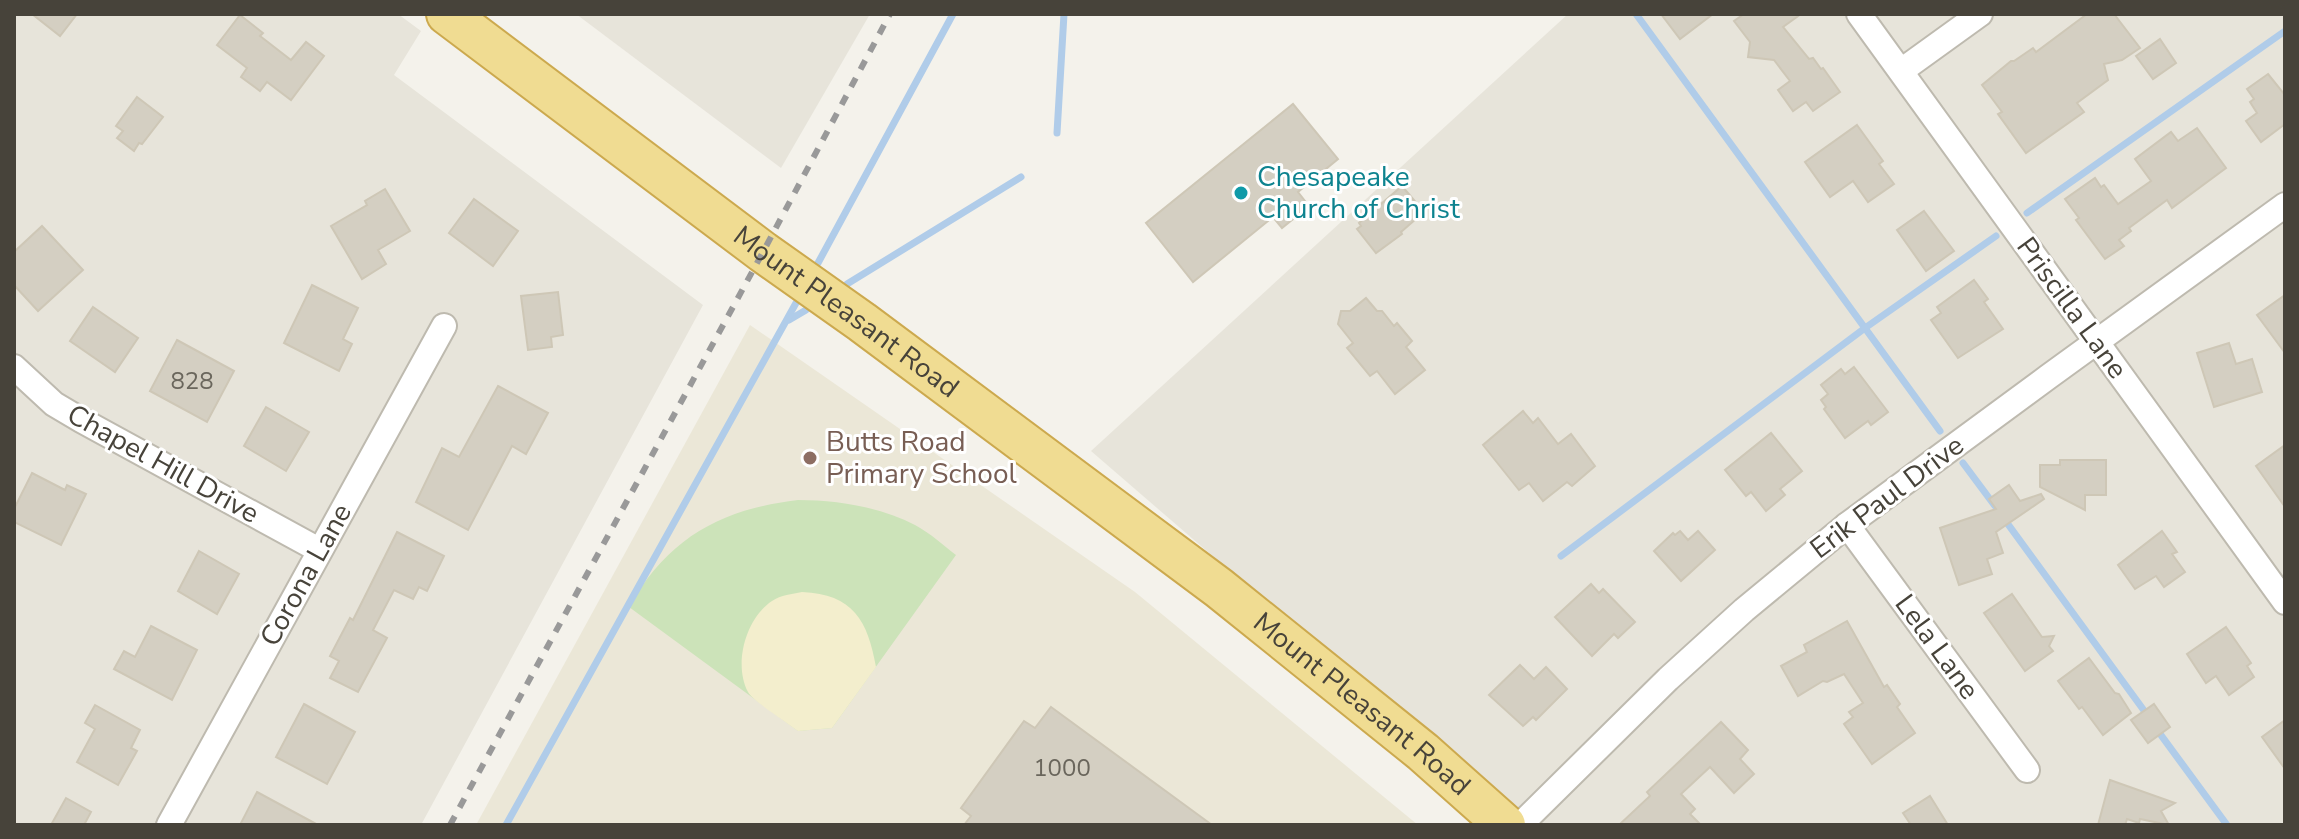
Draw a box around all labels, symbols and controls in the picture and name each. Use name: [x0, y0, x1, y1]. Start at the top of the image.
place label: Chesapeake Church of Christ: [1257, 158, 1460, 228]
marker: Chesapeake Church of Christ: [1232, 184, 1250, 202]
street label: Mount Pleasant Road: [725, 217, 967, 407]
street label: Priscilla Lane: [2008, 230, 2136, 386]
house number: 828: [170, 365, 214, 397]
street label: Chapel Hill Drive: [60, 395, 266, 533]
place label: Butts Road Primary School: [826, 423, 1017, 493]
street label: Erik Paul Drive: [1802, 427, 1972, 567]
marker: Butts Road Primary School: [801, 449, 819, 467]
street label: Corona Lane: [251, 497, 361, 653]
street label: Lela Lane: [1886, 587, 1988, 707]
street label: Mount Pleasant Road: [1245, 604, 1478, 804]
house number: 1000: [1033, 752, 1091, 784]

